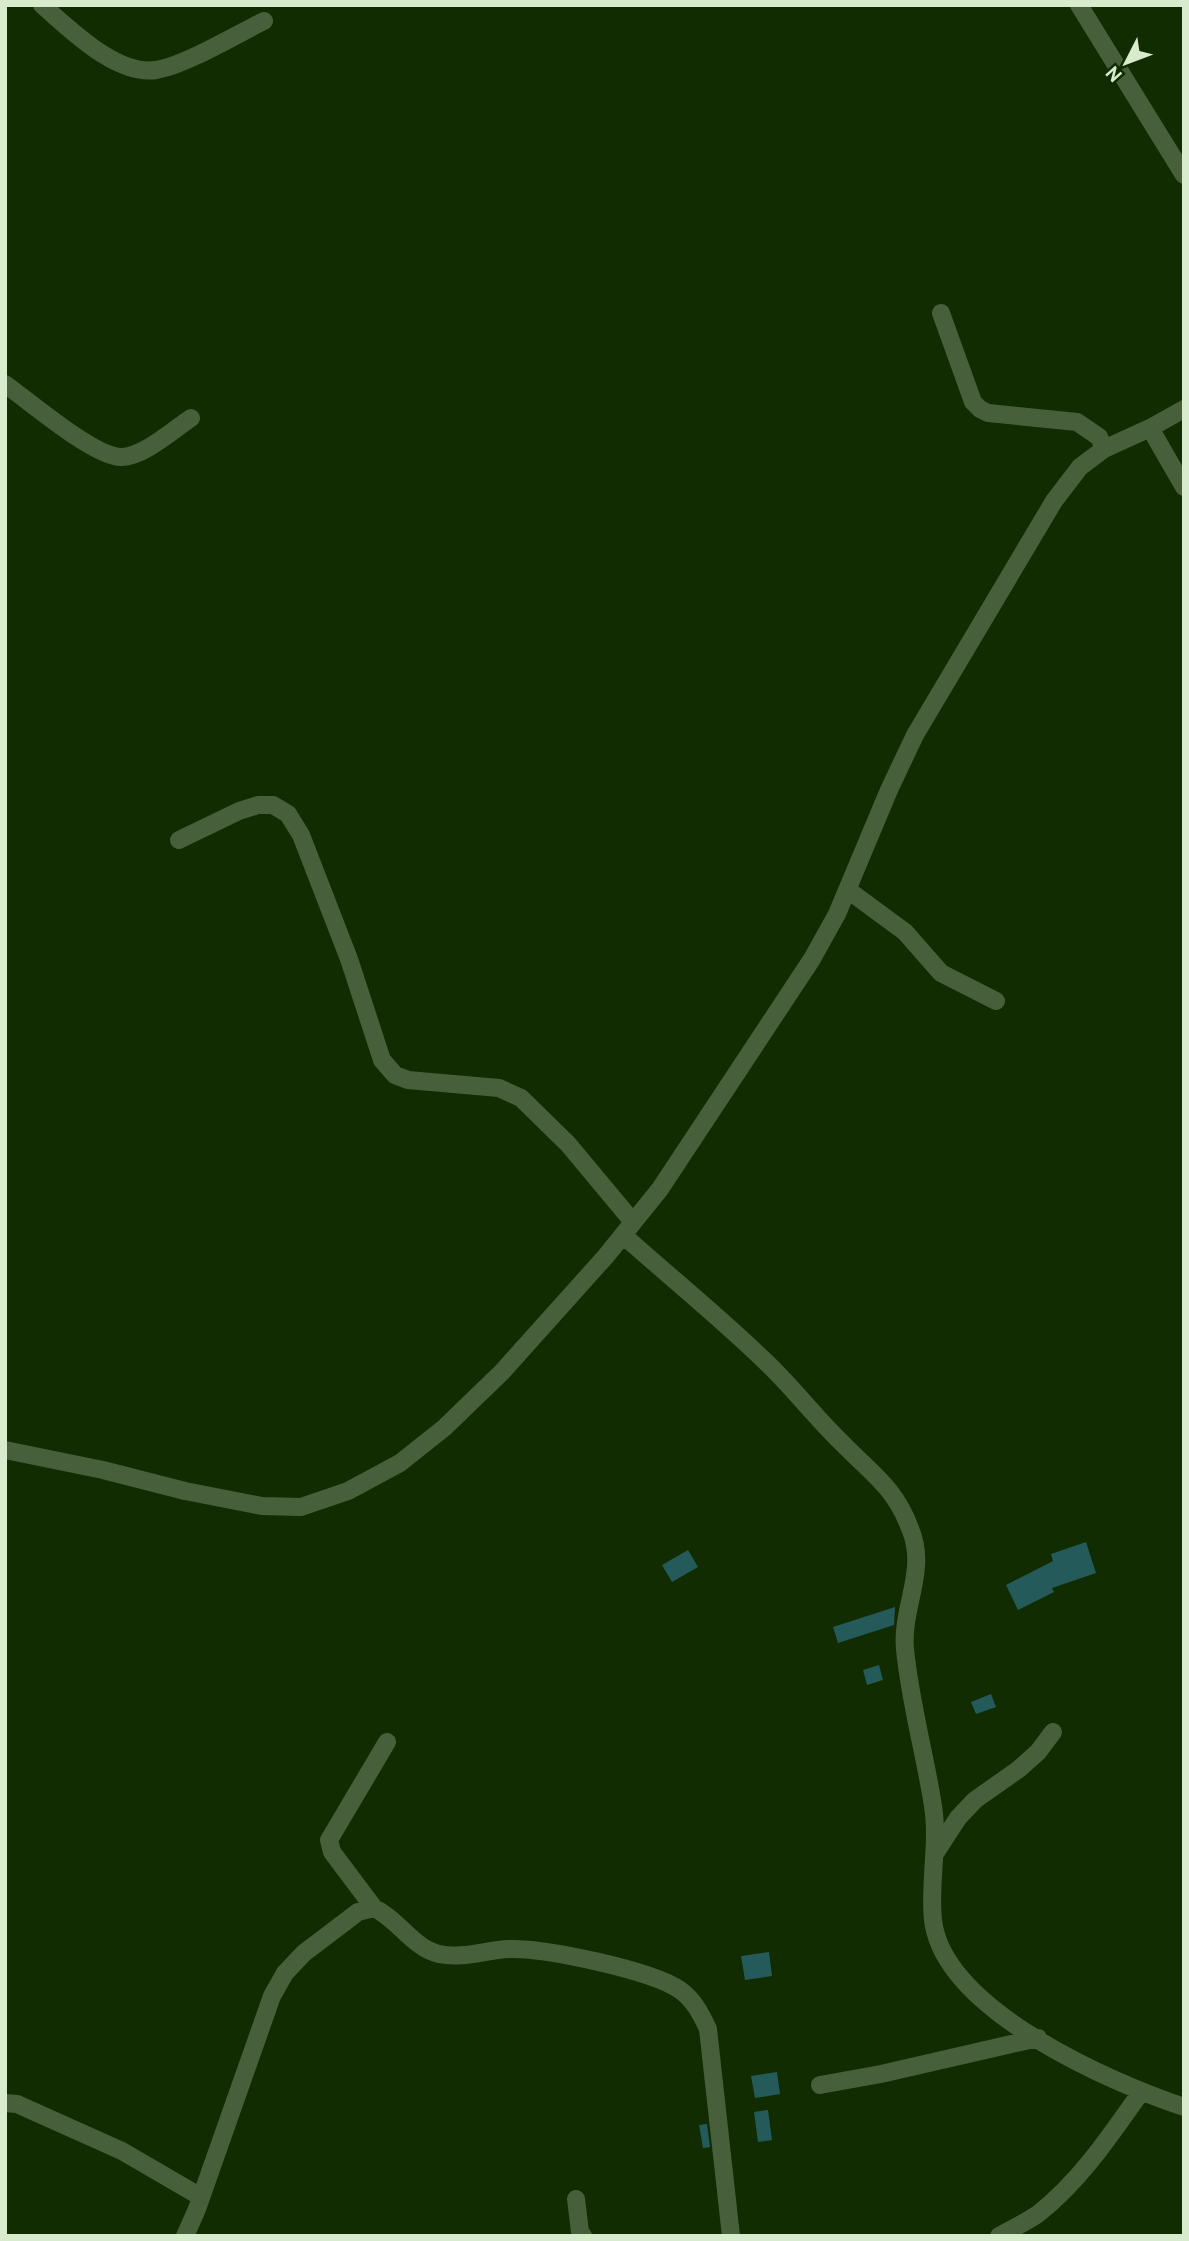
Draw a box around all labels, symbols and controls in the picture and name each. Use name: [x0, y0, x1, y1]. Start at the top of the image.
north arrow: [1091, 28, 1161, 98]
text: N: [1101, 60, 1128, 86]

